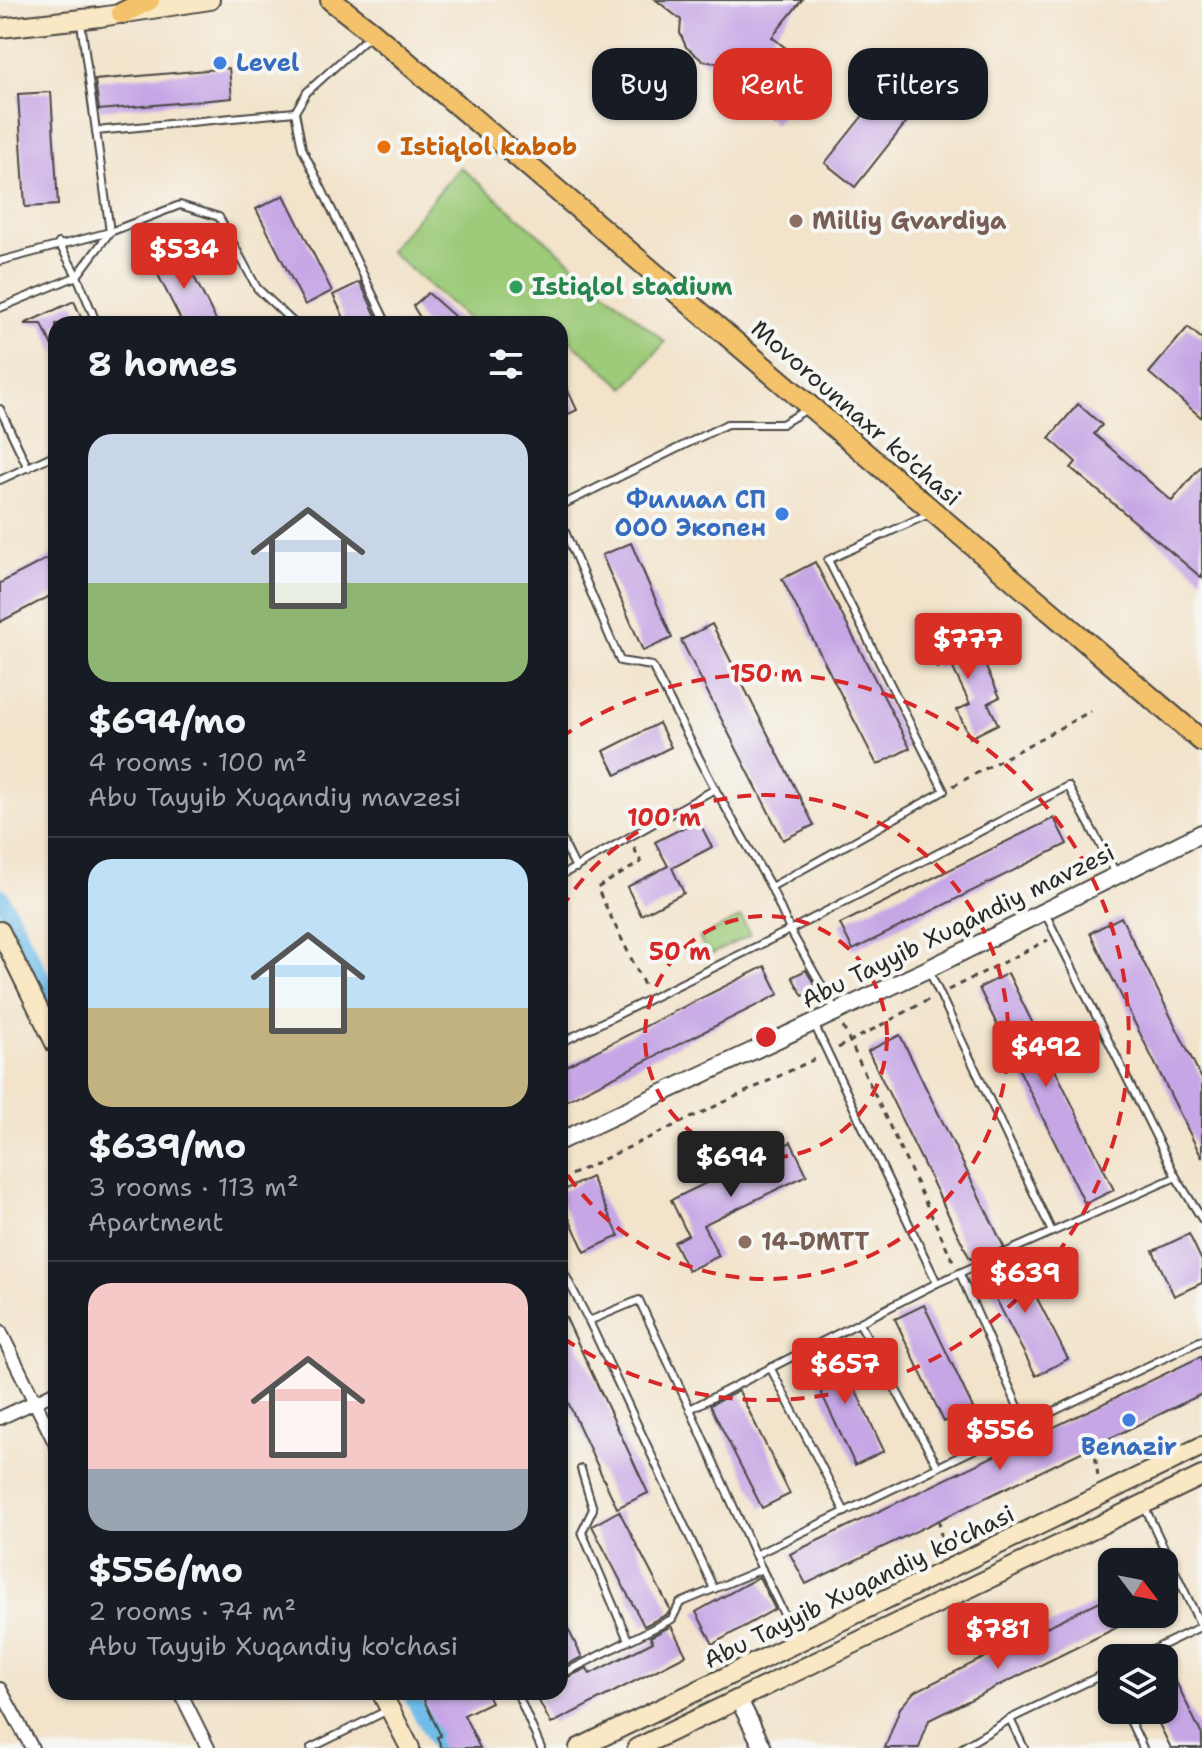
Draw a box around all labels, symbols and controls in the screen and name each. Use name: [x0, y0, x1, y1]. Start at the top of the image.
place label: Level: [236, 47, 299, 79]
chip: Buy: [592, 48, 697, 120]
chip: Rent: [713, 48, 832, 120]
chip: Filters: [848, 48, 988, 120]
marker: Level: [211, 54, 229, 72]
place label: Istiqlol kabob: [400, 131, 577, 163]
marker: Istiqlol kabob: [375, 138, 393, 156]
place label: Milliy Gvardiya: [812, 205, 1007, 237]
marker: Milliy Gvardiya: [787, 212, 805, 230]
pin: $534: [137, 223, 231, 291]
text: $534: [149, 231, 219, 266]
place label: Istiqlol stadium: [532, 271, 733, 303]
marker: Istiqlol stadium: [507, 278, 525, 296]
street label: Movorounnaxr ko'chasi: [744, 313, 968, 513]
text: 8 homes: [88, 341, 237, 387]
icon: filters: [484, 342, 528, 386]
place label: Филиал СП ООО Экопен: [614, 484, 766, 544]
icon: home: [236, 486, 380, 630]
marker: Филиал СП ООО Экопен: [773, 505, 791, 523]
pin: $777: [921, 613, 1015, 681]
text: $777: [933, 621, 1003, 656]
text: 150 m: [730, 658, 802, 690]
text: $694/mo: [88, 698, 246, 744]
text: 4 rooms · 100 m²: [88, 744, 307, 779]
text: Abu Tayyib Xuqandiy mavzesi: [88, 779, 461, 814]
text: 100 m: [627, 802, 701, 834]
street label: Abu Tayyib Xuqandiy mavzesi: [796, 836, 1120, 1016]
icon: home: [236, 911, 380, 1055]
text: 50 m: [649, 936, 711, 968]
pin: $492: [999, 1021, 1093, 1089]
centre of rings: [752, 1023, 780, 1051]
text: $492: [1010, 1029, 1082, 1064]
text: $639/mo: [88, 1123, 246, 1169]
pin: $694: [684, 1131, 778, 1199]
text: $694: [695, 1139, 767, 1174]
text: 3 rooms · 113 m²: [88, 1169, 299, 1204]
text: Apartment: [88, 1204, 224, 1239]
place label: 14-DMTT: [761, 1226, 869, 1258]
marker: 14-DMTT: [736, 1233, 754, 1251]
pin: $639: [978, 1247, 1072, 1315]
text: $639: [990, 1255, 1060, 1290]
icon: home: [236, 1335, 380, 1479]
pin: $657: [798, 1338, 892, 1406]
text: $657: [810, 1346, 880, 1381]
pin: $556: [953, 1404, 1047, 1472]
marker: Benazir: [1120, 1411, 1138, 1429]
text: $556: [966, 1412, 1034, 1447]
place label: Benazir: [1081, 1431, 1177, 1463]
street label: Abu Tayyib Xuqandiy ko'chasi: [698, 1498, 1020, 1676]
text: $556/mo: [88, 1547, 243, 1593]
north arrow: [1098, 1548, 1178, 1628]
map controls: [1098, 1548, 1178, 1724]
text: 2 rooms · 74 m²: [88, 1593, 296, 1628]
pin: $781: [951, 1603, 1045, 1671]
text: $781: [966, 1611, 1030, 1646]
text: Abu Tayyib Xuqandiy ko'chasi: [88, 1628, 458, 1663]
button: layers: [1098, 1644, 1178, 1724]

